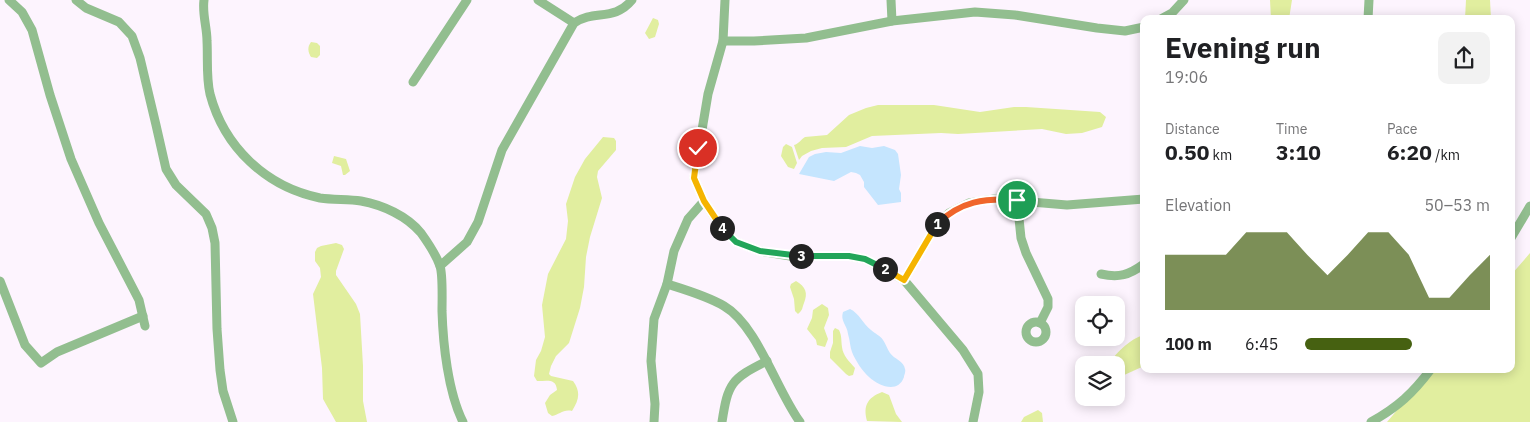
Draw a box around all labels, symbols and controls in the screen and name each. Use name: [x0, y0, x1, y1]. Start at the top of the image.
text: Evening run: [1165, 29, 1321, 66]
button: share: [1438, 32, 1490, 84]
text: 19:06: [1165, 67, 1208, 87]
text: Distance: [1165, 120, 1220, 138]
text: Time: [1276, 120, 1307, 138]
text: Pace: [1387, 120, 1417, 138]
pin: [677, 127, 719, 169]
icon: check: [684, 134, 712, 162]
text: 0.50: [1165, 138, 1209, 166]
text: 3:10: [1276, 138, 1321, 166]
text: 6:20: [1387, 138, 1432, 166]
text: km: [1209, 146, 1232, 164]
text: /km: [1432, 146, 1460, 164]
pin: [996, 179, 1038, 221]
icon: arrive: [1003, 186, 1031, 214]
text: Elevation: [1165, 195, 1231, 215]
text: 50–53 m: [1424, 195, 1490, 215]
pin: 1: [924, 212, 950, 236]
text: 1: [933, 215, 942, 233]
pin: 4: [710, 216, 734, 240]
text: 4: [718, 219, 727, 237]
pin: 3: [788, 244, 814, 268]
text: 3: [797, 247, 806, 265]
pin: 2: [872, 256, 898, 282]
text: 2: [881, 260, 890, 278]
map controls: [1075, 296, 1125, 406]
button: locate: [1075, 296, 1125, 346]
text: 100 m: [1165, 334, 1212, 354]
text: 6:45: [1245, 334, 1278, 354]
button: layers: [1075, 356, 1125, 406]

